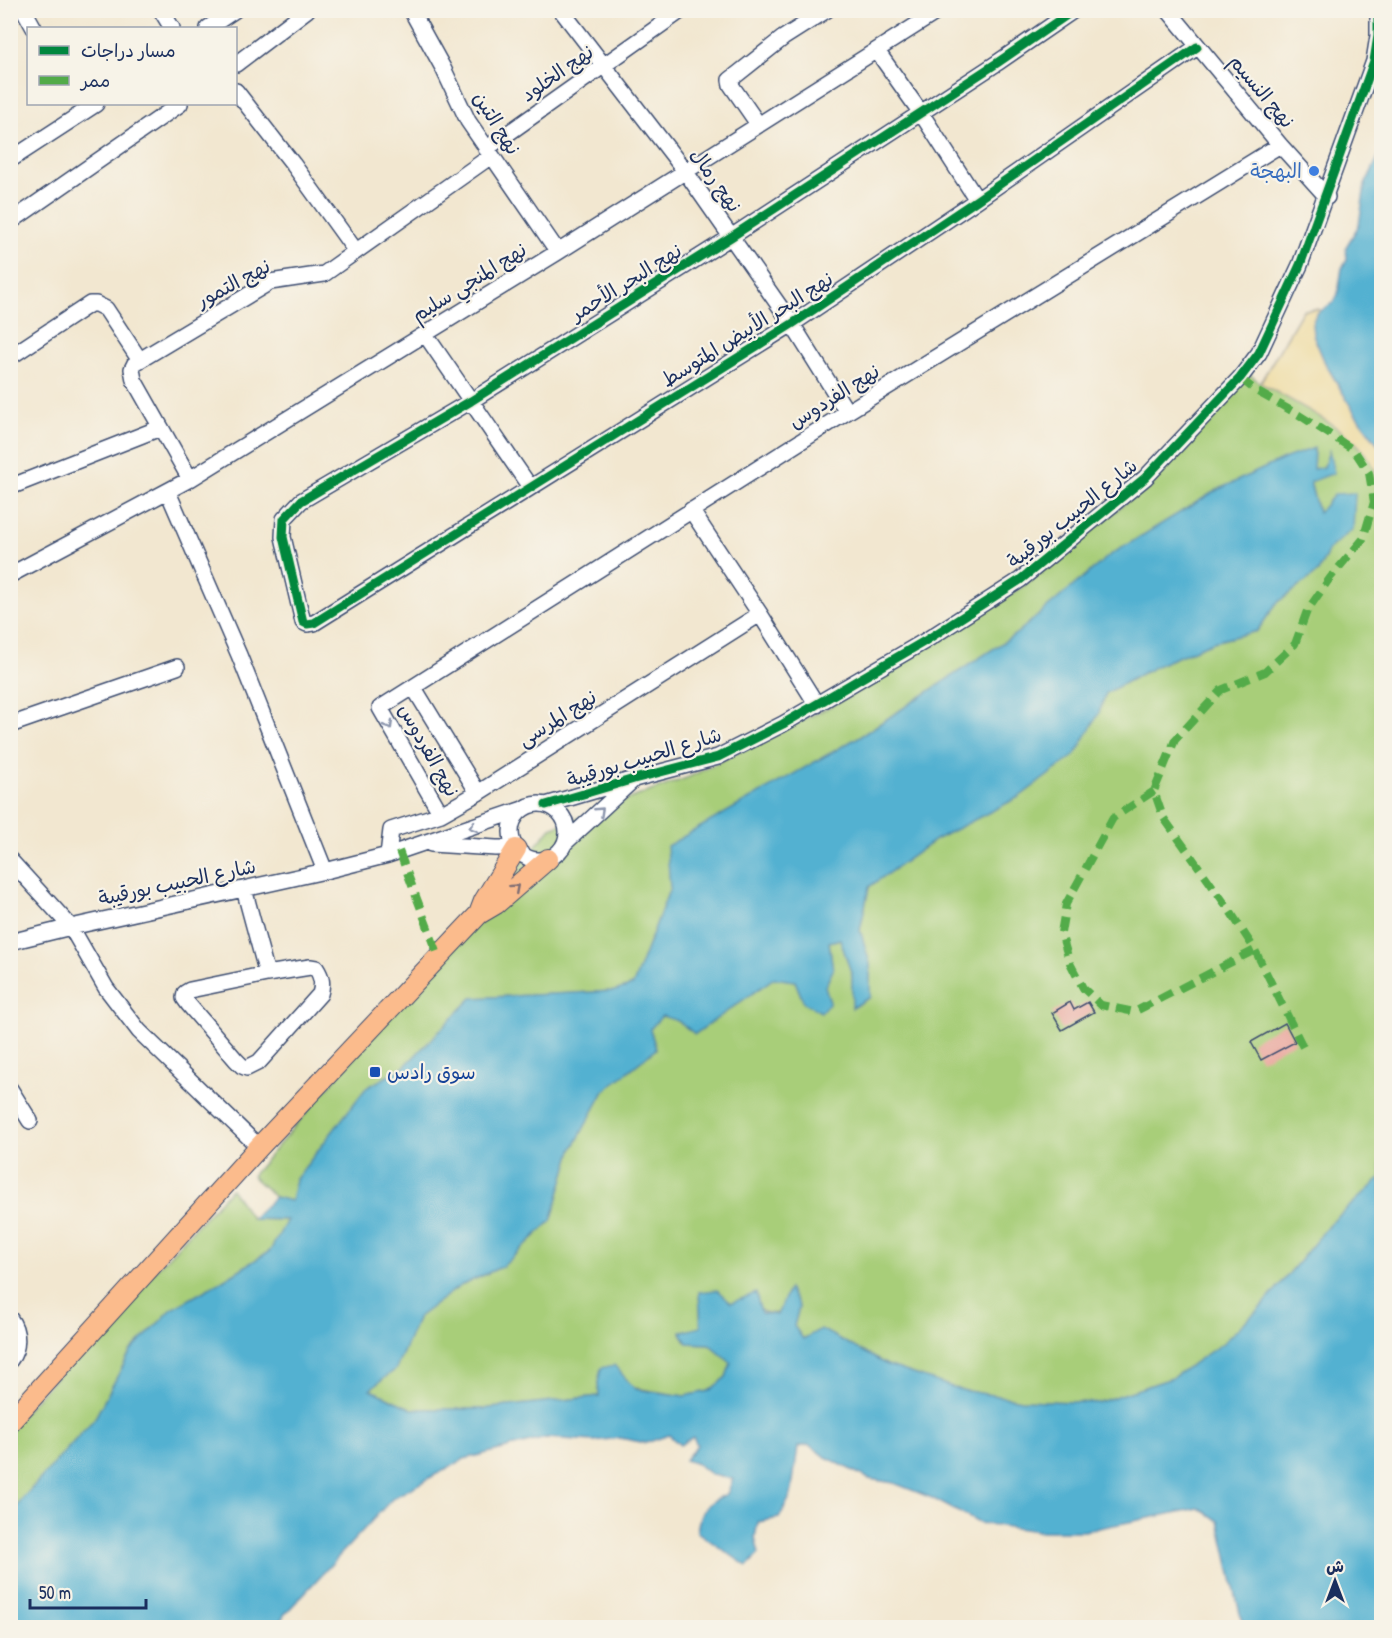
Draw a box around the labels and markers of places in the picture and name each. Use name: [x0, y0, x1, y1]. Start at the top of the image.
place label: البهجة: [1250, 157, 1302, 184]
marker: البهجة: [1307, 164, 1321, 178]
place label: سوق رادس: [387, 1058, 476, 1085]
marker: سوق رادس: [368, 1065, 382, 1079]

